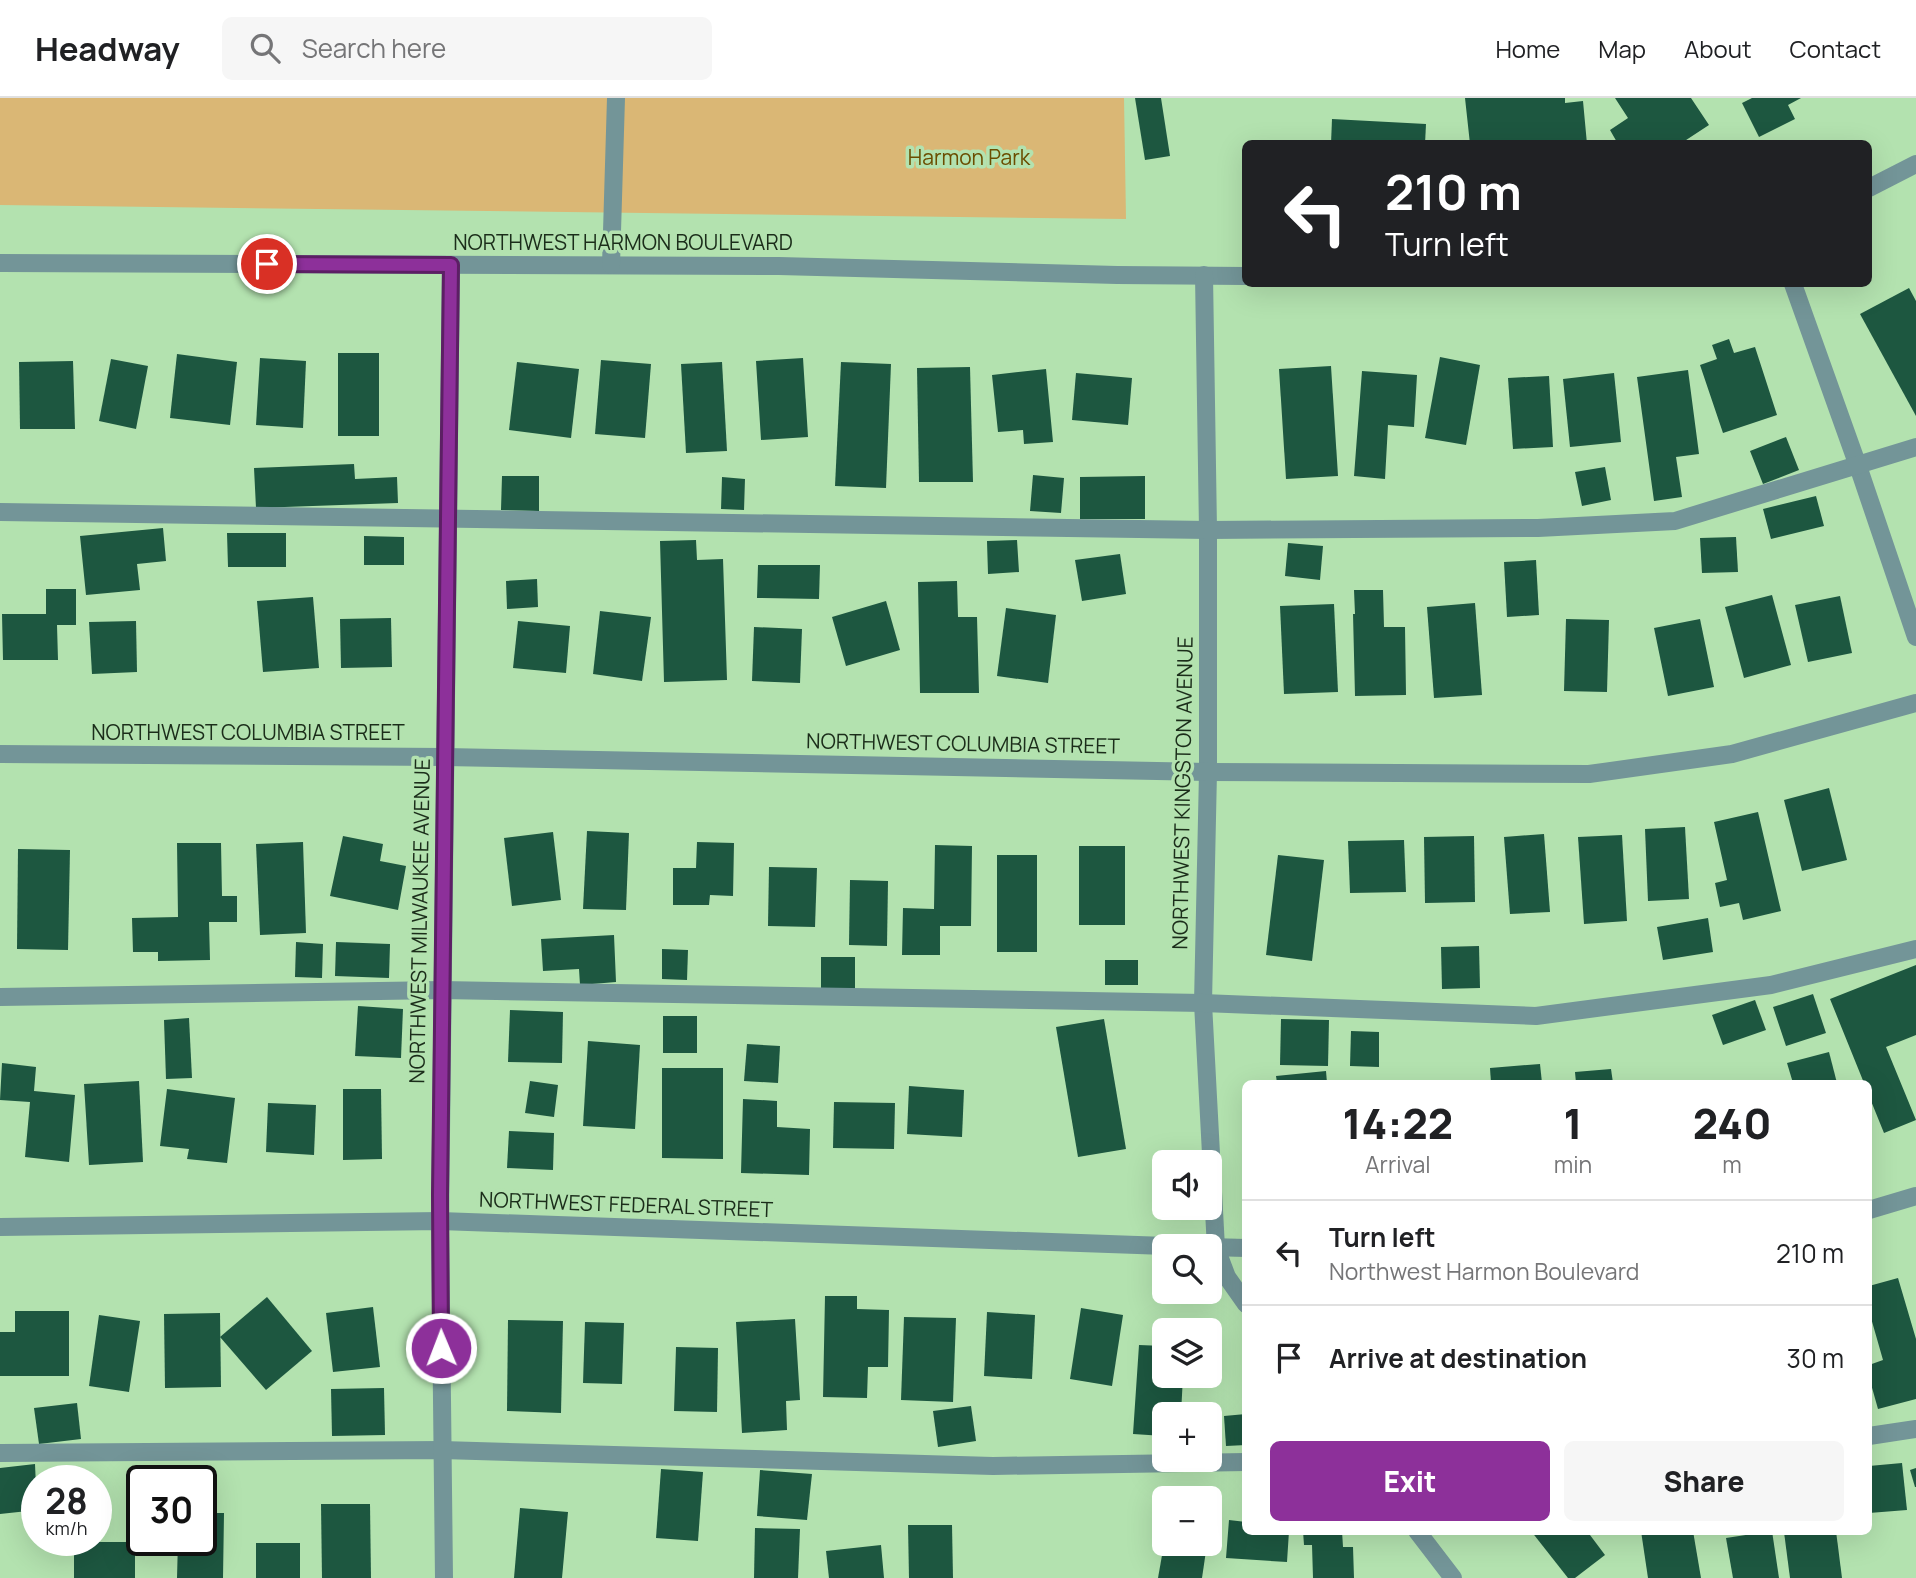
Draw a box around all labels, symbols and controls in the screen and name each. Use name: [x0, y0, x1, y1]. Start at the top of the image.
search box: [222, 17, 712, 80]
text: Headway: [35, 26, 180, 71]
icon: search: [246, 29, 284, 67]
text: Search here: [302, 30, 446, 66]
text: Home: [1495, 32, 1560, 65]
text: Map: [1598, 32, 1646, 65]
text: About: [1684, 32, 1752, 65]
text: Contact: [1790, 32, 1881, 65]
park label: Harmon Park: [908, 143, 1031, 171]
text: 210 m: [1385, 158, 1522, 225]
icon: left: [1270, 168, 1361, 259]
text: Turn left: [1385, 222, 1509, 266]
street label: NORTHWEST HARMON BOULEVARD: [453, 228, 793, 256]
pin: [237, 234, 297, 294]
icon: arrive: [248, 245, 286, 283]
street label: NORTHWEST KINGSTON AVENUE: [1165, 636, 1199, 950]
street label: NORTHWEST COLUMBIA STREET: [91, 718, 405, 746]
street label: NORTHWEST COLUMBIA STREET: [806, 726, 1121, 760]
street label: NORTHWEST MILWAUKEE AVENUE: [402, 758, 436, 1084]
text: 14:22: [1343, 1094, 1453, 1152]
text: 1: [1563, 1094, 1583, 1152]
text: 240: [1693, 1094, 1771, 1152]
text: Arrival: [1365, 1148, 1431, 1180]
text: min: [1554, 1148, 1592, 1180]
text: m: [1722, 1148, 1742, 1180]
map controls: [1152, 1150, 1222, 1556]
button: sound: [1152, 1150, 1222, 1220]
street label: NORTHWEST FEDERAL STREET: [479, 1185, 774, 1223]
text: Turn left: [1329, 1219, 1436, 1255]
button: search: [1152, 1234, 1222, 1304]
icon: left: [1270, 1234, 1308, 1272]
text: 210 m: [1776, 1235, 1844, 1271]
text: Northwest Harmon Boulevard: [1329, 1255, 1639, 1287]
position arrow: [404, 1311, 478, 1385]
button: layers: [1152, 1318, 1222, 1388]
icon: arrive: [1270, 1339, 1308, 1377]
text: Arrive at destination: [1329, 1340, 1587, 1376]
text: 30 m: [1787, 1340, 1844, 1376]
button: +: [1152, 1402, 1222, 1472]
button: Exit: [1270, 1441, 1550, 1521]
button: Share: [1564, 1441, 1844, 1521]
speed limit sign: 30: [126, 1465, 217, 1556]
text: 28: [45, 1477, 88, 1525]
button: −: [1152, 1486, 1222, 1556]
text: km/h: [46, 1516, 87, 1540]

